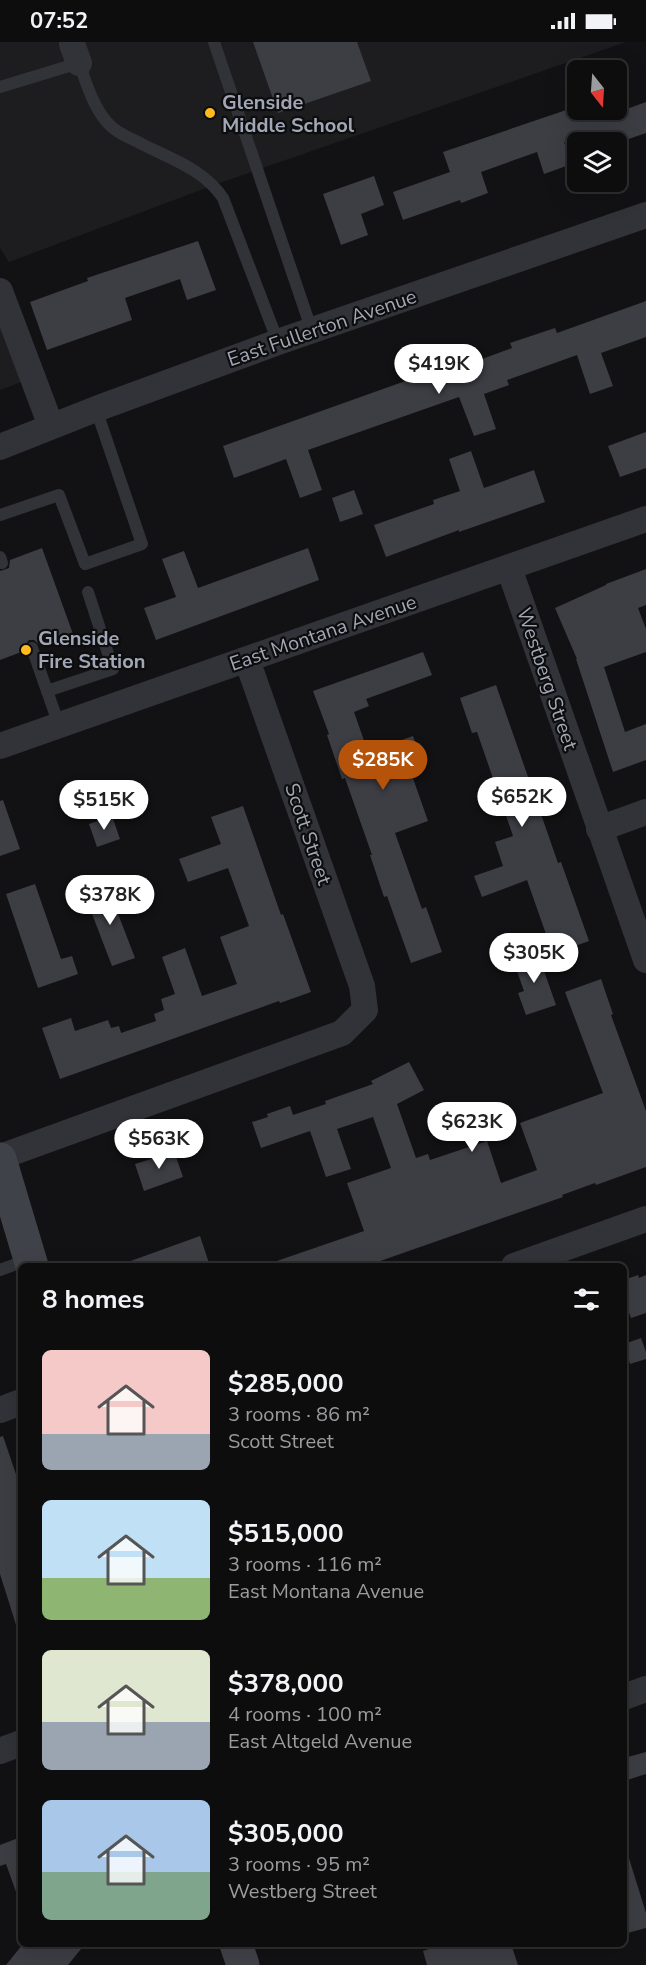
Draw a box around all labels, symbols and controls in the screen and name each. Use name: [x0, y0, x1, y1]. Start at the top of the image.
text: 07:52: [30, 6, 88, 36]
north arrow: [567, 60, 627, 120]
map controls: [567, 60, 627, 192]
place label: Glenside Middle School: [222, 89, 355, 139]
marker: Glenside Middle School: [203, 106, 217, 120]
button: layers: [567, 132, 627, 192]
street label: East Fullerton Avenue: [224, 283, 420, 373]
pin: $419K: [397, 344, 481, 395]
text: $419K: [408, 350, 470, 377]
street label: East Montana Avenue: [226, 588, 420, 678]
street label: Westberg Street: [510, 604, 584, 755]
place label: Glenside Fire Station: [38, 625, 145, 675]
marker: Glenside Fire Station: [19, 643, 33, 657]
pin: $285K: [341, 740, 425, 791]
text: $285K: [352, 746, 414, 773]
pin: $652K: [480, 777, 564, 828]
pin: $515K: [62, 780, 146, 831]
street label: Scott Street: [278, 780, 338, 889]
text: $652K: [491, 783, 553, 810]
text: $515K: [73, 786, 135, 813]
pin: $378K: [68, 875, 152, 926]
text: $378K: [79, 881, 141, 908]
pin: $305K: [492, 933, 576, 984]
text: $305K: [503, 939, 565, 966]
pin: $623K: [430, 1102, 514, 1153]
text: $623K: [441, 1108, 503, 1135]
pin: $563K: [117, 1119, 201, 1170]
text: $563K: [128, 1125, 190, 1152]
text: 8 homes: [42, 1282, 144, 1317]
icon: filters: [570, 1283, 603, 1316]
text: $285,000: [228, 1366, 344, 1401]
icon: home: [90, 1374, 162, 1446]
text: 3 rooms · 86 m²: [228, 1401, 370, 1428]
text: Scott Street: [228, 1428, 334, 1455]
text: $515,000: [228, 1516, 344, 1551]
icon: home: [90, 1524, 162, 1596]
text: 3 rooms · 116 m²: [228, 1551, 382, 1578]
text: East Montana Avenue: [228, 1578, 424, 1605]
text: $378,000: [228, 1666, 344, 1701]
icon: home: [90, 1674, 162, 1746]
text: 4 rooms · 100 m²: [228, 1701, 382, 1728]
text: East Altgeld Avenue: [228, 1728, 412, 1755]
text: $305,000: [228, 1816, 344, 1851]
icon: home: [90, 1824, 162, 1896]
text: 3 rooms · 95 m²: [228, 1851, 370, 1878]
text: Westberg Street: [228, 1878, 377, 1905]

